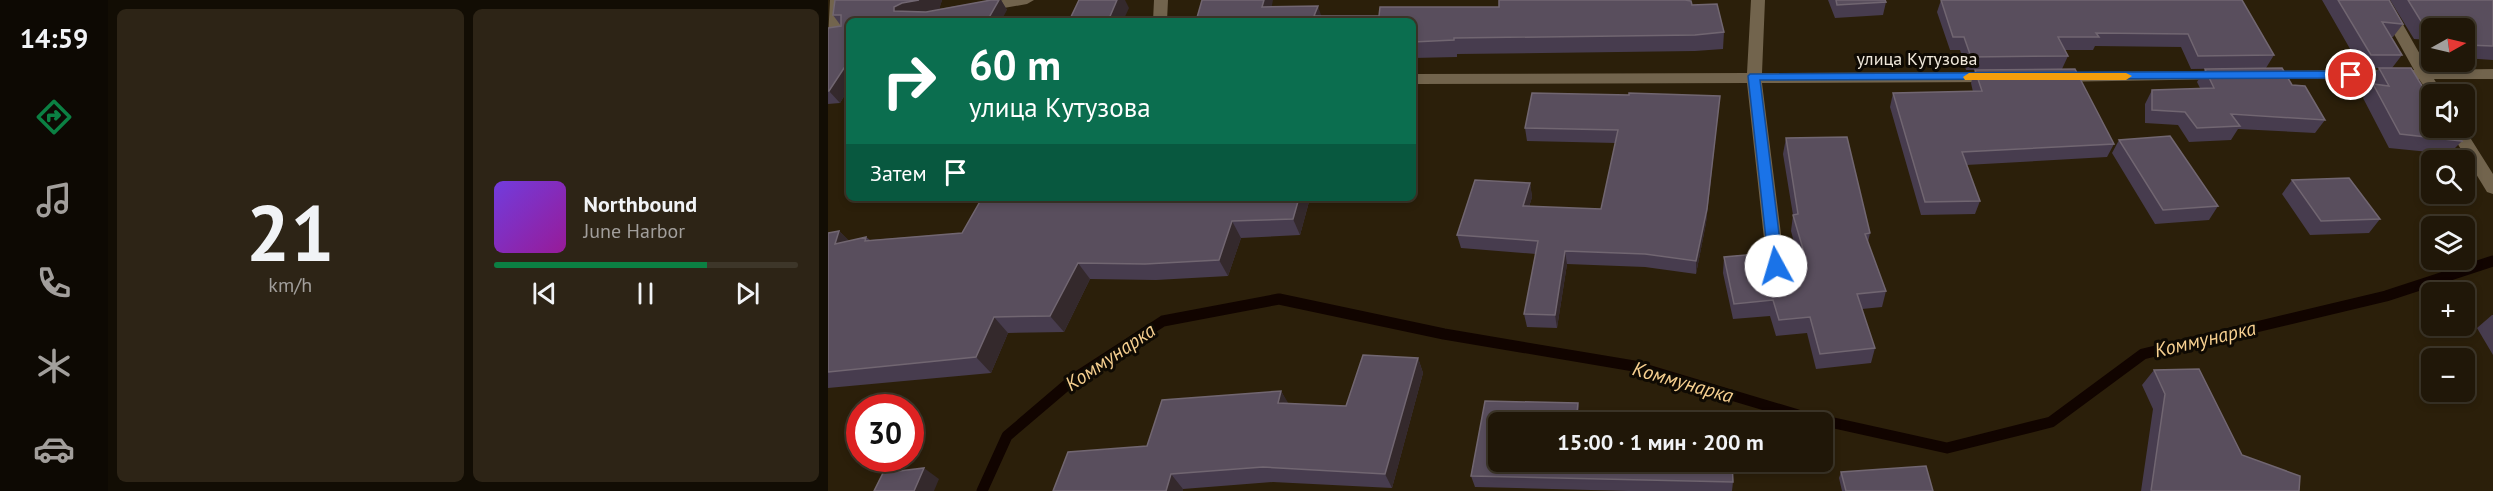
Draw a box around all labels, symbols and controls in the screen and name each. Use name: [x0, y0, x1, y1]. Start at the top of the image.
north arrow: [2421, 18, 2475, 72]
map controls: [2421, 18, 2475, 402]
text: 14:59: [20, 21, 88, 55]
text: 60 m: [969, 37, 1061, 92]
icon: right: [870, 42, 948, 120]
street label: улица Кутузова: [1856, 47, 1978, 70]
pin: [2325, 49, 2376, 100]
icon: arrive: [2334, 58, 2367, 91]
button: sound: [2421, 84, 2475, 138]
text: улица Кутузова: [969, 90, 1151, 124]
icon: directions: [33, 96, 75, 138]
button: search: [2421, 150, 2475, 204]
icon: arrive: [939, 156, 972, 189]
text: Затем: [870, 159, 927, 187]
icon: music: [33, 179, 75, 221]
text: 21: [246, 182, 334, 283]
text: Northbound: [584, 190, 697, 218]
button: layers: [2421, 216, 2475, 270]
text: June Harbor: [584, 218, 685, 244]
position arrow: [1744, 234, 1808, 298]
icon: phone: [33, 262, 75, 304]
text: km/h: [268, 272, 312, 298]
icon: previous: [528, 277, 561, 310]
icon: pause: [629, 277, 662, 310]
icon: next: [731, 277, 764, 310]
button: +: [2421, 282, 2475, 336]
water label: Коммунарка: [2152, 315, 2259, 363]
water label: Коммунарка: [1060, 317, 1160, 397]
icon: climate: [33, 345, 75, 387]
button: −: [2421, 348, 2475, 402]
water label: Коммунарка: [1630, 355, 1737, 409]
speed limit sign: 30: [846, 394, 924, 472]
icon: car: [33, 428, 75, 470]
text: 15:00 · 1 мин · 200 m: [1557, 428, 1764, 456]

